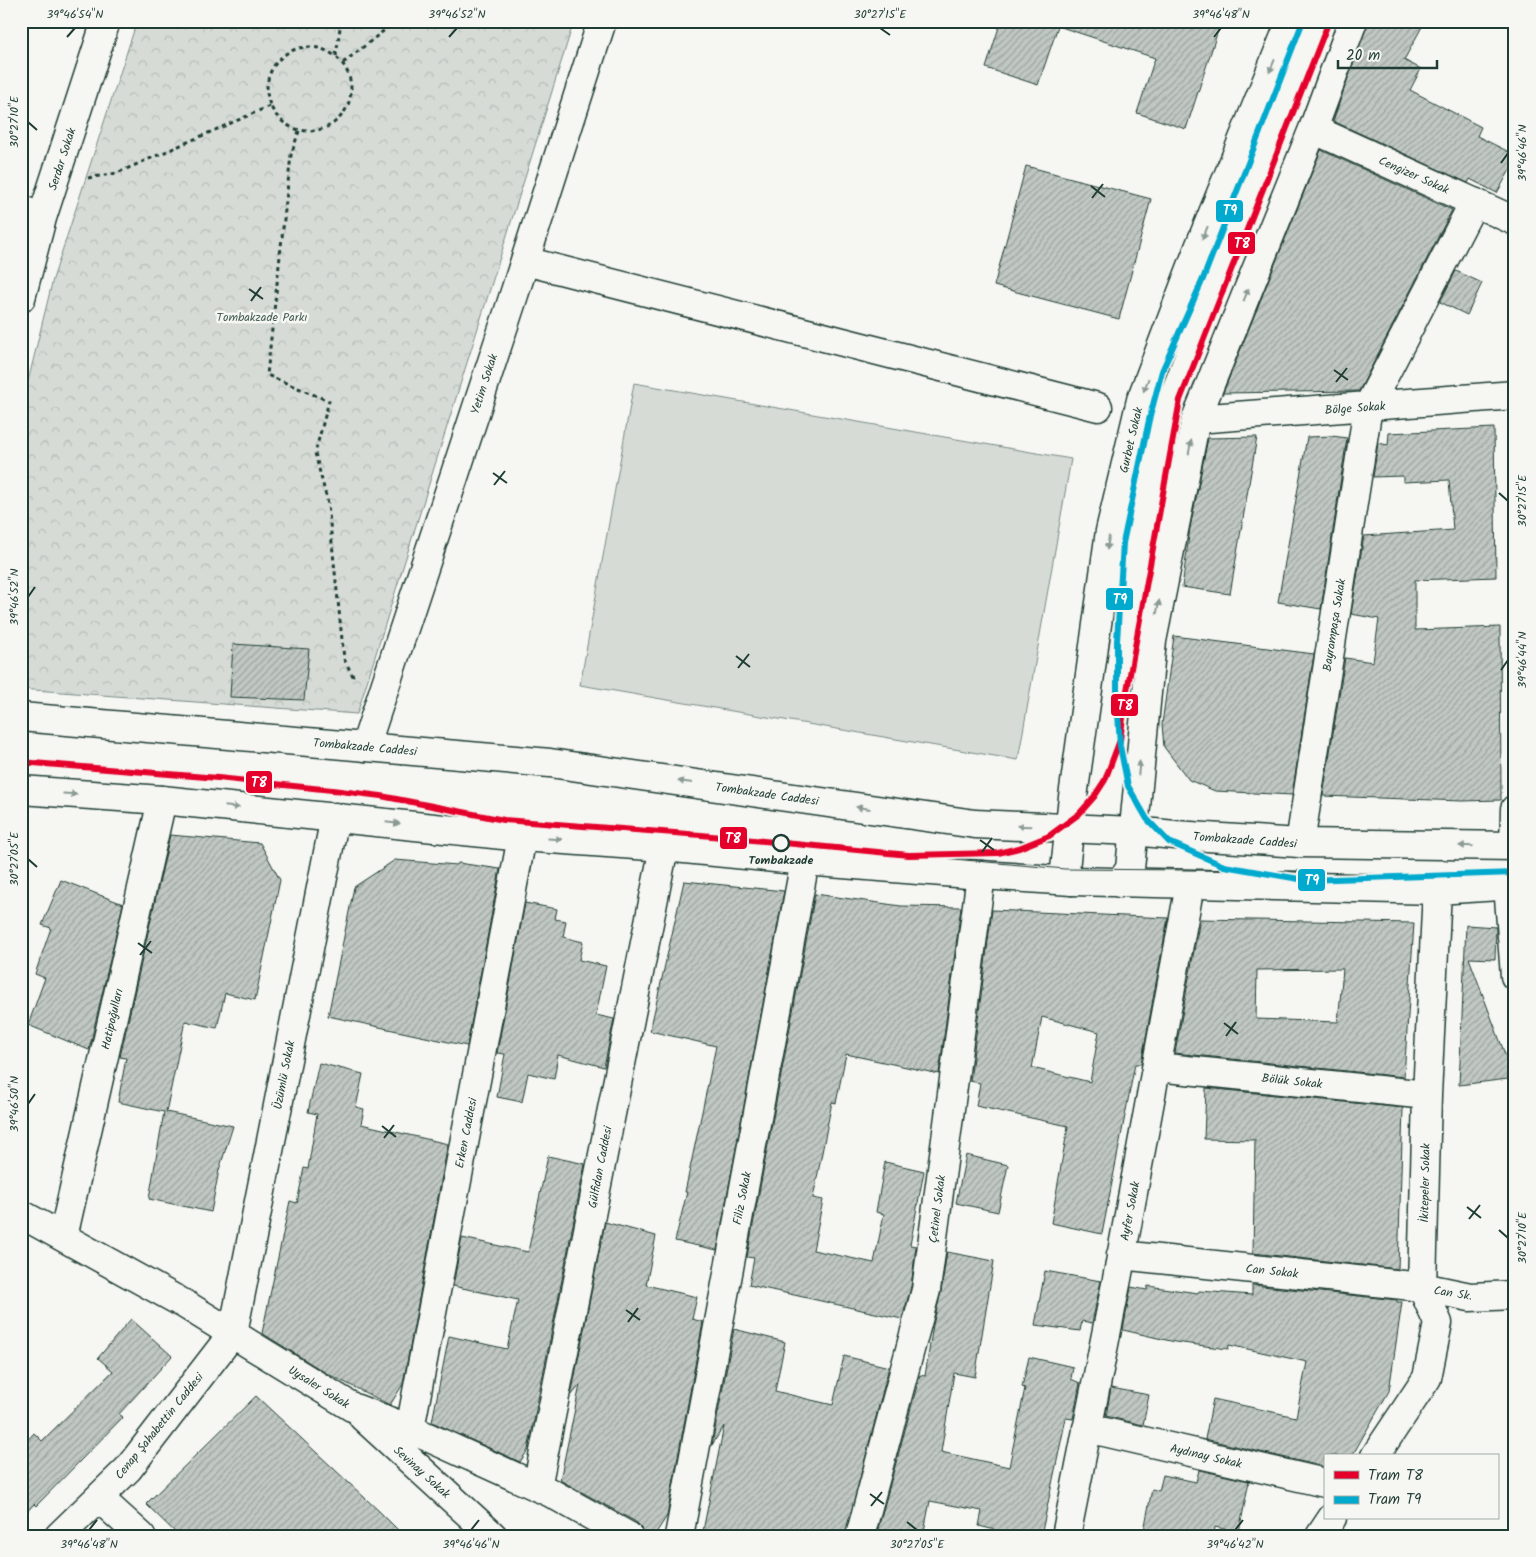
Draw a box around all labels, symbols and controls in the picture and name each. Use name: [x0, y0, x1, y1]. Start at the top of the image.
text: 39°46'54"N: [47, 5, 103, 24]
text: 39°46'52"N: [428, 5, 486, 24]
text: 30°27'15"E: [854, 5, 907, 24]
text: 39°46'48"N: [1192, 5, 1250, 24]
scale bar: [1338, 38, 1437, 70]
text: 20 m: [1346, 44, 1380, 68]
one-way arrow: [1267, 59, 1275, 73]
text: 30°27'10"E: [5, 95, 24, 148]
text: 39°46'46"N: [1513, 124, 1532, 182]
street label: Serdar Sokak: [43, 125, 82, 193]
street label: Cengizer Sokak: [1375, 151, 1453, 200]
line badge: T9: [1215, 199, 1244, 223]
text: T9: [1223, 200, 1237, 222]
one-way arrow: [1200, 226, 1208, 240]
line badge: T8: [1227, 231, 1256, 255]
text: T8: [1234, 233, 1251, 255]
one-way arrow: [1242, 288, 1250, 302]
park label: Tombakzade Parkı: [217, 308, 307, 327]
street label: Yetim Sokak: [466, 351, 503, 417]
one-way arrow: [1142, 378, 1150, 393]
street label: Bölge Sokak: [1324, 397, 1386, 420]
street label: Gurbet Sokak: [1115, 405, 1148, 475]
one-way arrow: [1186, 440, 1194, 455]
text: 30°27'15"E: [1513, 474, 1532, 527]
one-way arrow: [1104, 535, 1112, 551]
text: 39°46'52"N: [5, 568, 24, 626]
street label: Bayrampaşa Sokak: [1318, 577, 1351, 673]
line badge: T9: [1105, 587, 1134, 611]
text: T9: [1113, 589, 1127, 611]
one-way arrow: [1155, 598, 1163, 614]
text: 39°46'44"N: [1513, 631, 1532, 689]
line badge: T8: [1110, 693, 1139, 717]
text: T8: [1117, 695, 1134, 717]
street label: Tombakzade Caddesi: [312, 733, 419, 762]
one-way arrow: [1135, 759, 1143, 775]
line badge: T8: [245, 770, 273, 794]
text: T8: [251, 772, 268, 794]
one-way arrow: [676, 778, 692, 786]
street label: Tombakzade Caddesi: [714, 778, 821, 811]
one-way arrow: [62, 790, 78, 798]
one-way arrow: [224, 803, 240, 811]
one-way arrow: [855, 804, 871, 812]
one-way arrow: [386, 819, 402, 827]
one-way arrow: [1016, 822, 1032, 830]
line badge: T8: [719, 826, 748, 850]
street label: Tombakzade Caddesi: [1192, 827, 1299, 854]
text: T8: [725, 828, 742, 850]
text: 30°27'05"E: [5, 831, 24, 886]
marker: Tombakzade: [772, 834, 790, 852]
one-way arrow: [547, 836, 563, 844]
one-way arrow: [1458, 842, 1474, 850]
place label: Tombakzade: [749, 851, 814, 870]
line badge: T9: [1297, 868, 1326, 892]
text: T9: [1305, 870, 1319, 892]
street label: Hatipoğulları: [96, 987, 129, 1052]
street label: Üzümlü Sokak: [268, 1039, 301, 1111]
street label: Bölük Sokak: [1261, 1069, 1324, 1094]
text: 39°46'50"N: [5, 1076, 24, 1132]
street label: Erken Caddesi: [450, 1095, 483, 1170]
street label: Gülfidan Caddesi: [583, 1123, 618, 1210]
street label: İkitepeler Sokak: [1415, 1143, 1436, 1223]
street label: Filiz Sokak: [728, 1170, 757, 1226]
street label: Çetinel Sokak: [924, 1174, 951, 1244]
street label: Ayfer Sokak: [1115, 1179, 1146, 1243]
text: 30°27'10"E: [1513, 1211, 1532, 1264]
street label: Can Sokak: [1245, 1259, 1300, 1284]
street label: Can Sk.: [1432, 1281, 1474, 1306]
street label: Uysaler Sokak: [284, 1361, 353, 1414]
street label: Cenap Şahabettin Caddesi: [110, 1368, 209, 1484]
street label: Aydınay Sokak: [1168, 1439, 1244, 1474]
street label: Sevinay Sokak: [389, 1442, 455, 1503]
legend: [1324, 1454, 1498, 1520]
text: Tram T8: [1368, 1464, 1424, 1488]
text: Tram T9: [1368, 1488, 1422, 1512]
text: 39°46'48"N: [60, 1535, 118, 1554]
text: 39°46'46"N: [442, 1535, 500, 1554]
text: 30°27'05"E: [890, 1535, 945, 1554]
text: 39°46'42"N: [1206, 1535, 1264, 1554]

